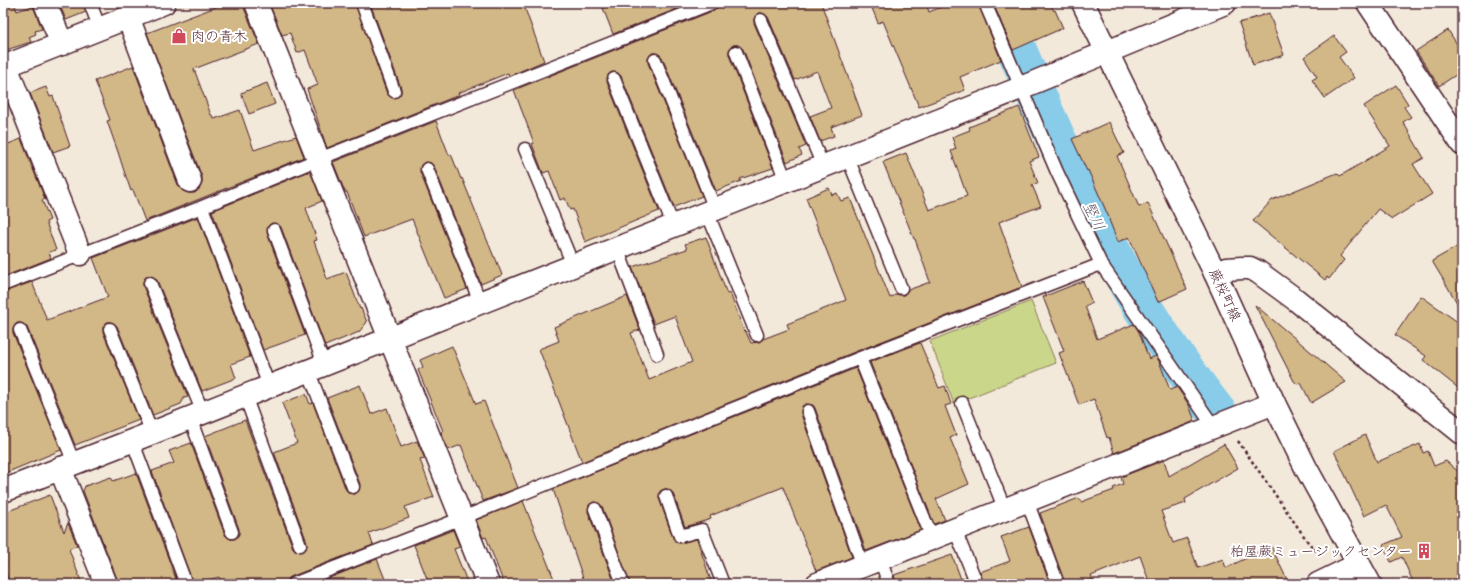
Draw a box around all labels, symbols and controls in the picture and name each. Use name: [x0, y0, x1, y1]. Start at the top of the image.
shop icon: 肉の青木: [170, 27, 188, 45]
place label: 肉の青木: [191, 28, 247, 45]
water label: 竪川: [1079, 199, 1109, 233]
street label: 蕨桜町線: [1205, 266, 1245, 324]
building icon: 柏屋蕨ミュージックセンター: [1415, 542, 1433, 560]
place label: 柏屋蕨ミュージックセンター: [1230, 543, 1412, 560]

